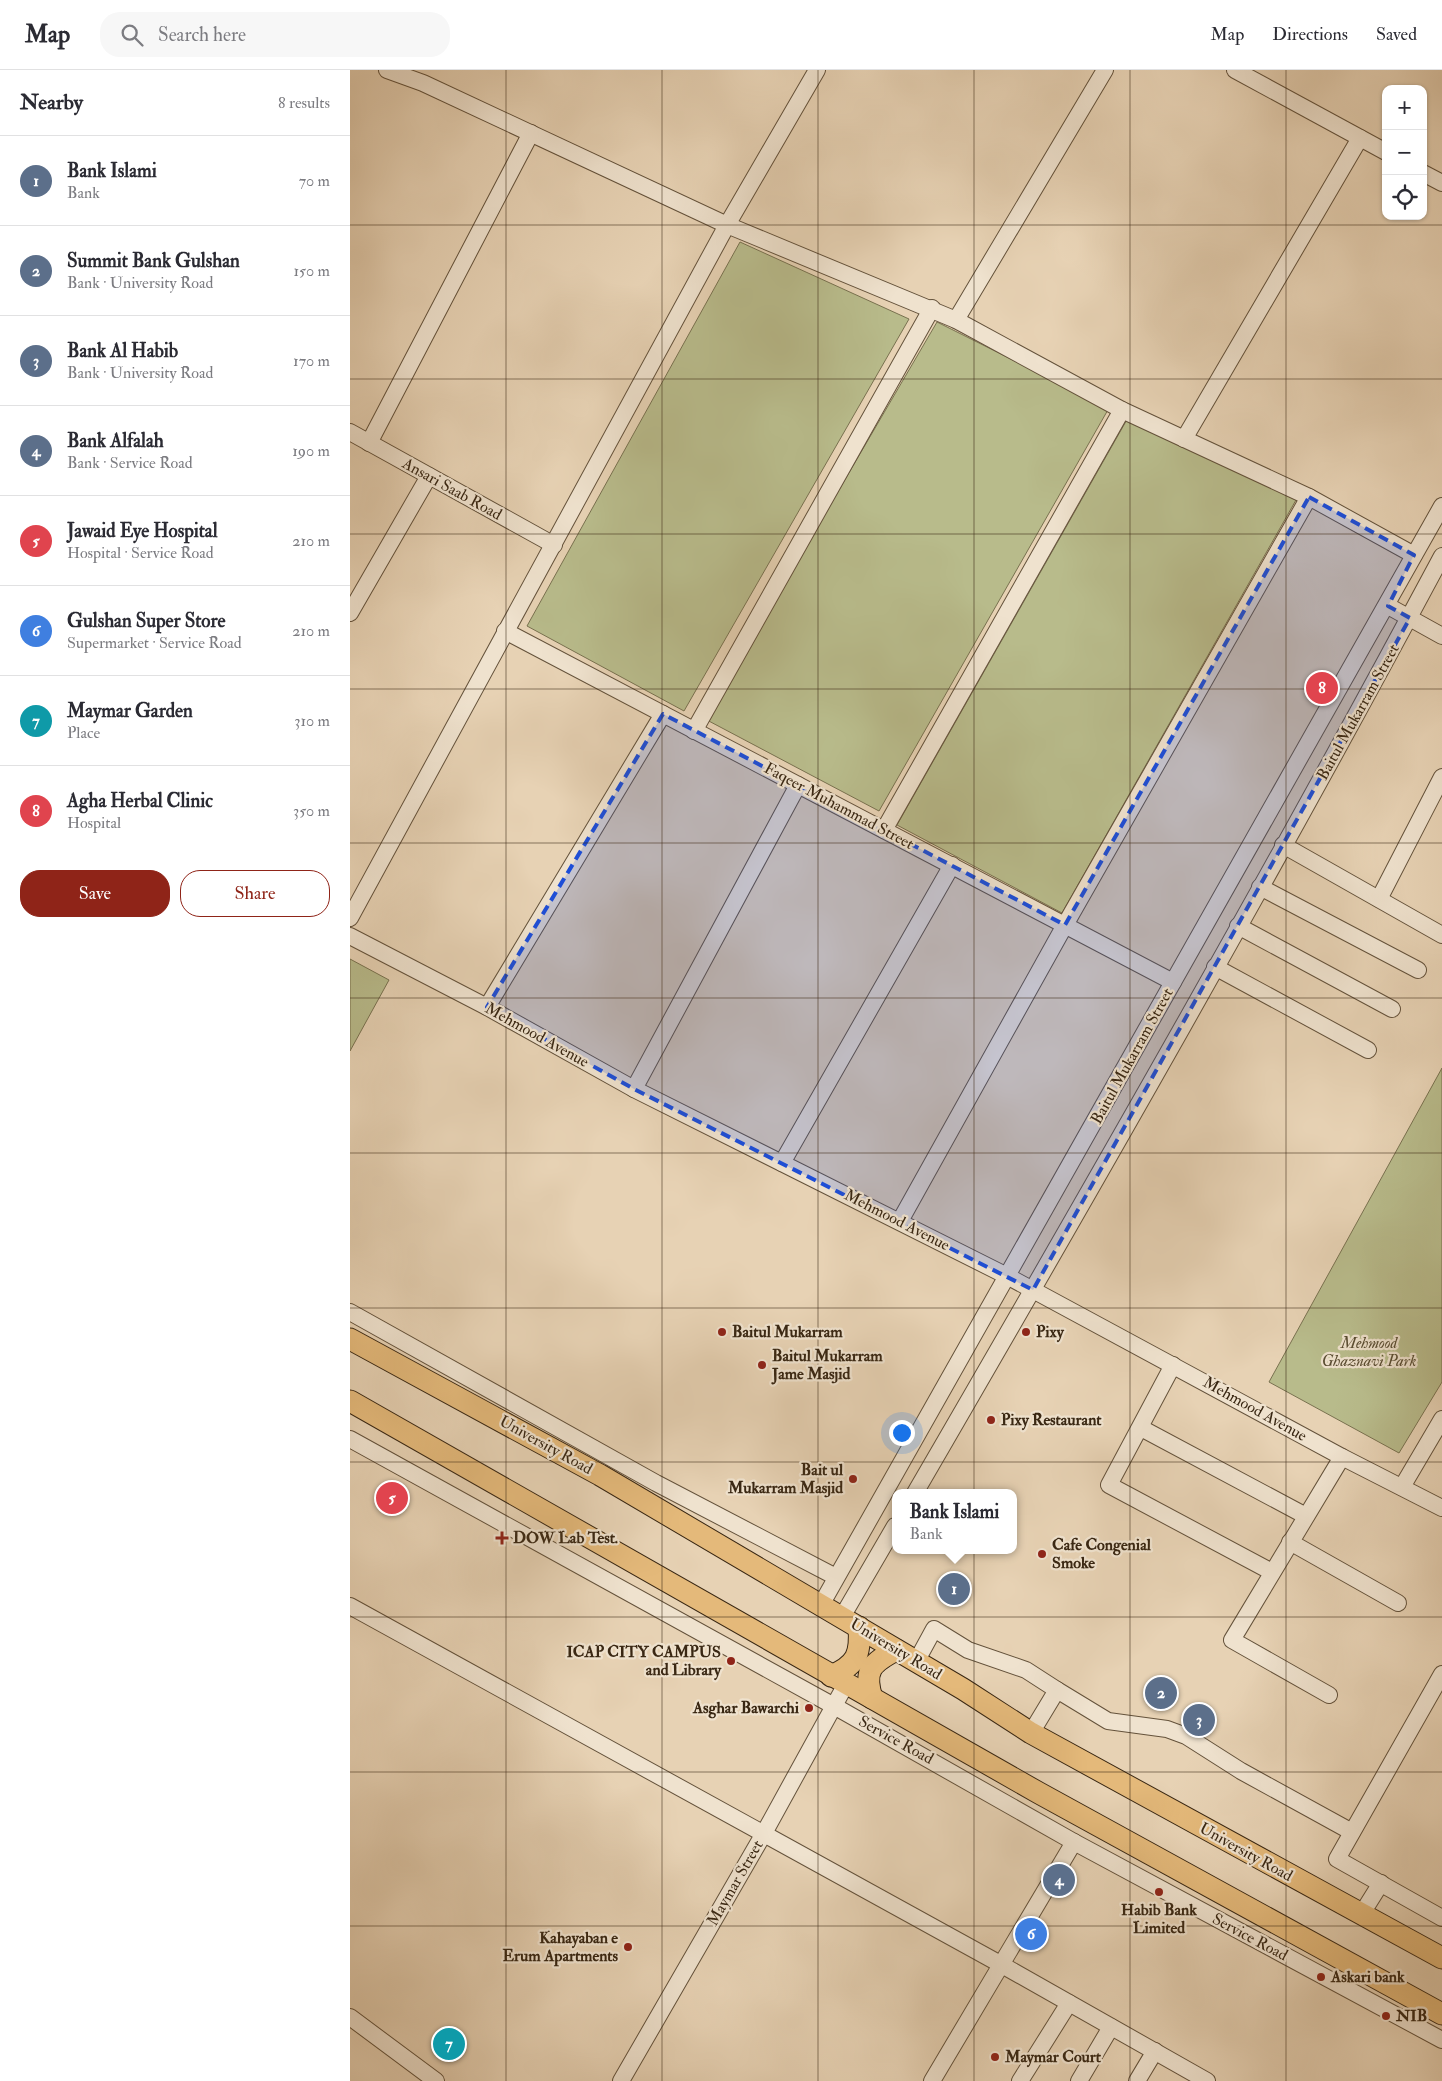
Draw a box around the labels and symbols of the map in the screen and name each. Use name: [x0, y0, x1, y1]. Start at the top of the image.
street label: Ansari Saab Road: [398, 453, 505, 525]
street label: Baitul Mukarram Street: [1312, 640, 1404, 784]
pin: 8: [1306, 669, 1338, 707]
street label: Faqeer Muhammad Street: [761, 758, 917, 854]
street label: Baitul Mukarram Street: [1086, 984, 1178, 1128]
street label: Mehmood Avenue: [482, 998, 593, 1072]
street label: Mehmood Avenue: [841, 1185, 953, 1255]
place label: Baitul Mukarram: [732, 1322, 843, 1342]
place label: Pixy: [1036, 1322, 1065, 1343]
marker: Baitul Mukarram: [716, 1326, 728, 1338]
marker: Pixy: [1020, 1326, 1032, 1338]
park label: Mehmood Ghaznavi Park: [1322, 1333, 1417, 1371]
place label: Baitul Mukarram Jame Masjid: [771, 1346, 883, 1385]
marker: Baitul Mukarram Jame Masjid: [756, 1359, 768, 1371]
street label: Mehmood Avenue: [1200, 1372, 1311, 1446]
place label: Pixy Restaurant: [1001, 1410, 1102, 1431]
street label: University Road: [496, 1411, 596, 1479]
marker: Pixy Restaurant: [985, 1414, 997, 1426]
your location: [889, 1420, 915, 1446]
place label: Bait ul Mukarram Masjid: [727, 1460, 844, 1498]
marker: Bait ul Mukarram Masjid: [847, 1473, 859, 1485]
pin: 5: [376, 1479, 408, 1517]
place label: DOW Lab Test.: [513, 1528, 618, 1548]
marker: DOW Lab Test.: [495, 1531, 509, 1545]
place label: Cafe Congenial Smoke: [1052, 1535, 1152, 1573]
marker: Cafe Congenial Smoke: [1036, 1548, 1048, 1560]
pin: 1: [938, 1570, 970, 1608]
street label: University Road: [846, 1614, 946, 1684]
place label: ICAP CITY CAMPUS and Library: [566, 1642, 722, 1681]
marker: ICAP CITY CAMPUS and Library: [725, 1655, 737, 1667]
pin: 2: [1145, 1674, 1177, 1712]
place label: Asghar Bawarchi: [692, 1698, 800, 1719]
pin: 3: [1183, 1701, 1215, 1739]
marker: Asghar Bawarchi: [803, 1702, 815, 1714]
street label: Service Road: [855, 1711, 937, 1769]
street label: University Road: [1196, 1818, 1296, 1886]
street label: Maymar Street: [702, 1837, 768, 1929]
pin: 4: [1043, 1861, 1075, 1899]
marker: Habib Bank Limited: [1153, 1886, 1165, 1898]
place label: Habib Bank Limited: [1121, 1900, 1197, 1938]
street label: Service Road: [1209, 1909, 1291, 1965]
pin: 6: [1015, 1915, 1047, 1953]
place label: Kahayaban e Erum Apartments: [503, 1928, 619, 1967]
marker: Kahayaban e Erum Apartments: [622, 1941, 634, 1953]
place label: Askari bank: [1330, 1967, 1405, 1987]
marker: Askari bank: [1315, 1971, 1327, 1983]
place label: NIB: [1395, 2006, 1427, 2026]
marker: NIB: [1380, 2010, 1392, 2022]
pin: 7: [433, 2025, 465, 2063]
place label: Maymar Court: [1004, 2047, 1102, 2068]
marker: Maymar Court: [989, 2051, 1001, 2063]

